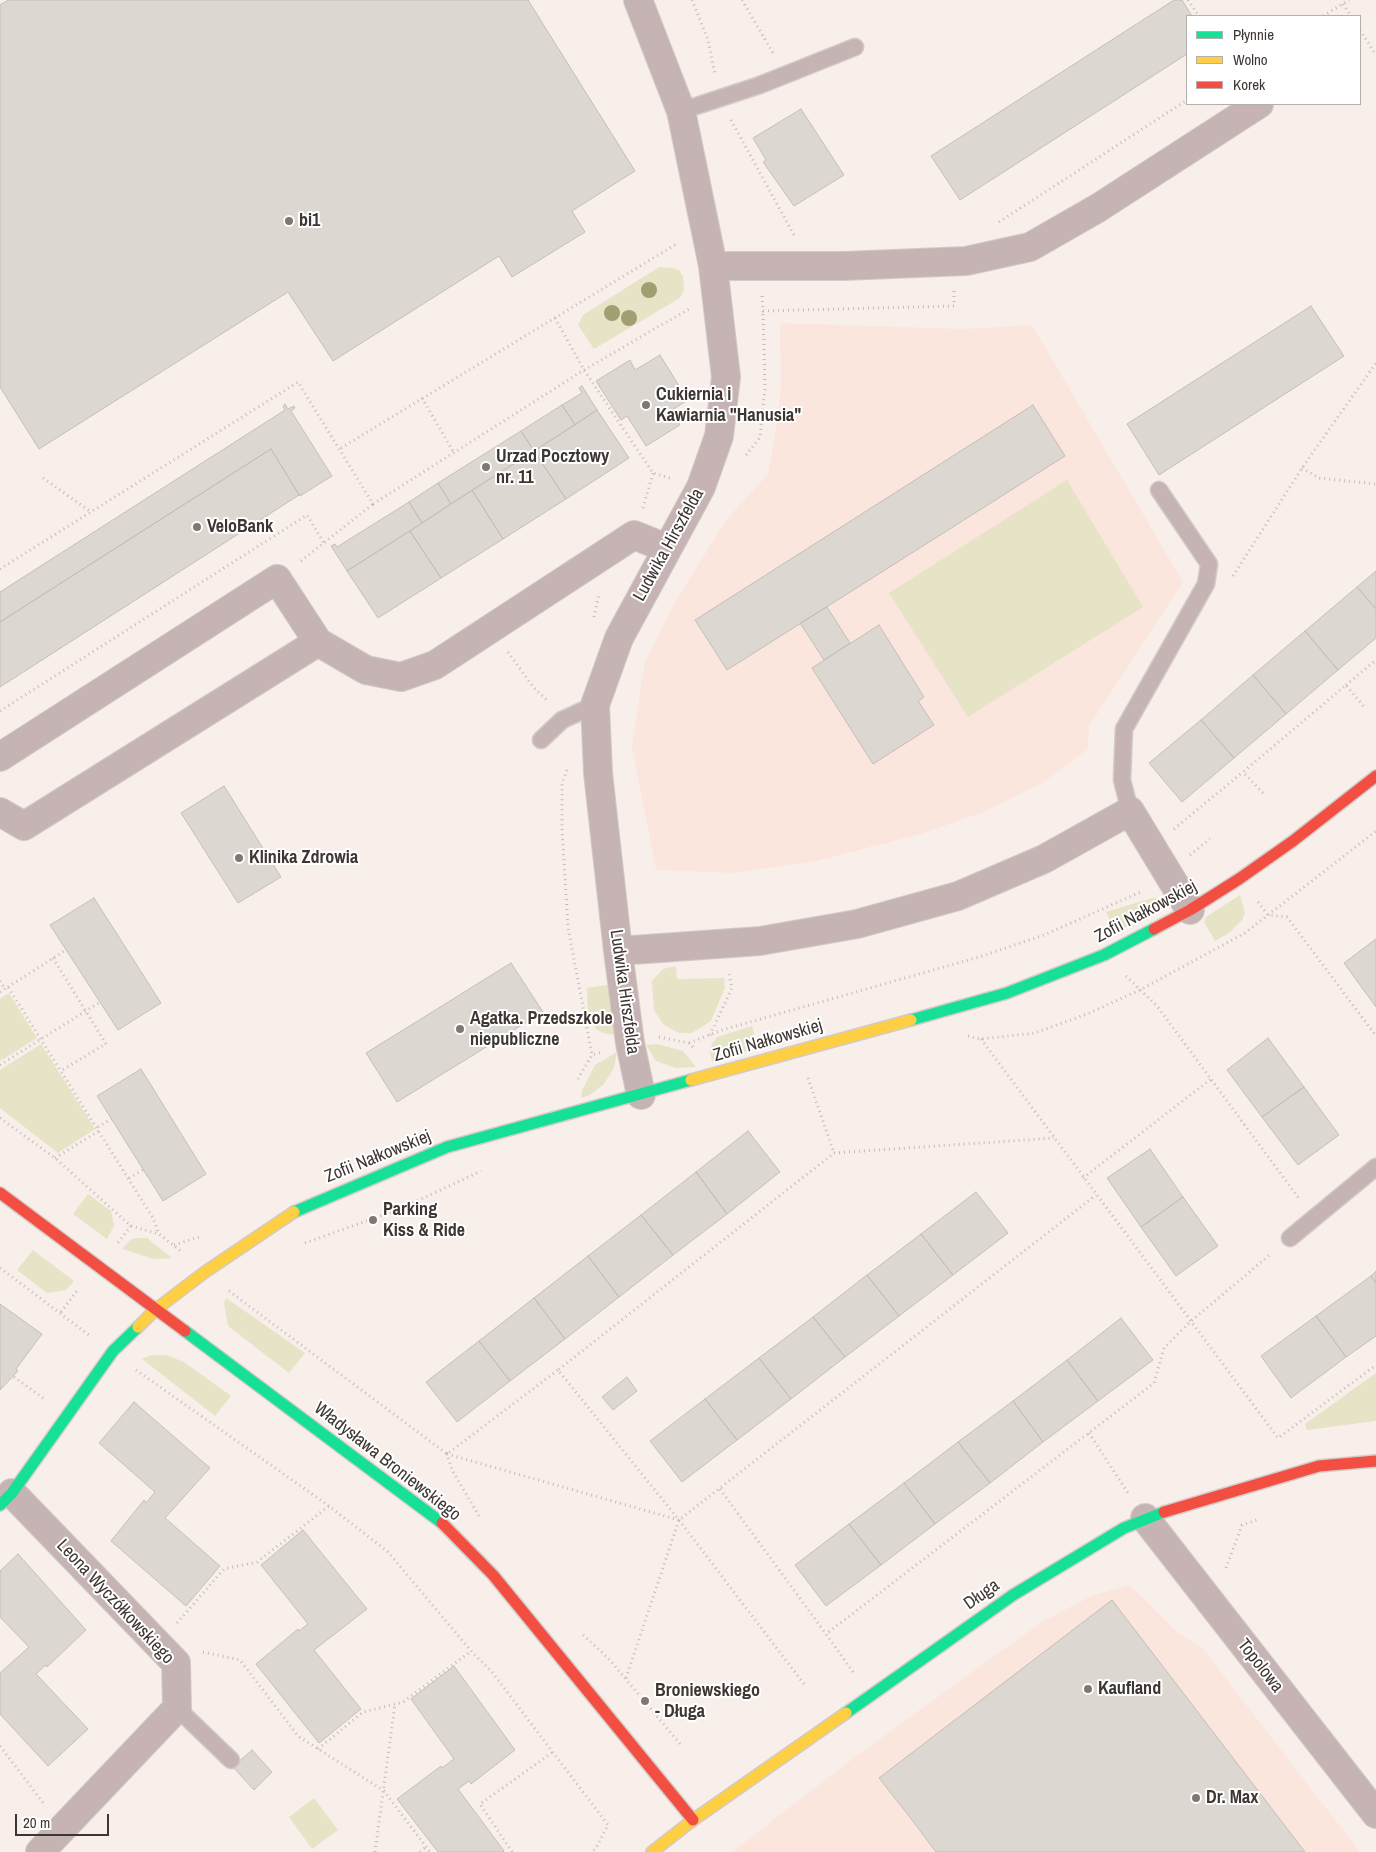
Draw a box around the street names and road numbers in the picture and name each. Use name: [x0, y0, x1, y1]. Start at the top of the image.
street label: Ludwika Hirszfelda: [629, 485, 709, 605]
street label: Zofii Nałkowskiej: [1091, 876, 1201, 948]
street label: Ludwika Hirszfelda: [605, 928, 643, 1056]
street label: Zofii Nałkowskiej: [711, 1015, 825, 1067]
street label: Zofii Nałkowskiej: [322, 1126, 434, 1188]
street label: Władysława Broniewskiego: [309, 1398, 465, 1526]
street label: Leona Wyczółkowskiego: [52, 1535, 178, 1669]
street label: Długa: [960, 1575, 1004, 1615]
street label: Topolowa: [1232, 1635, 1288, 1697]

